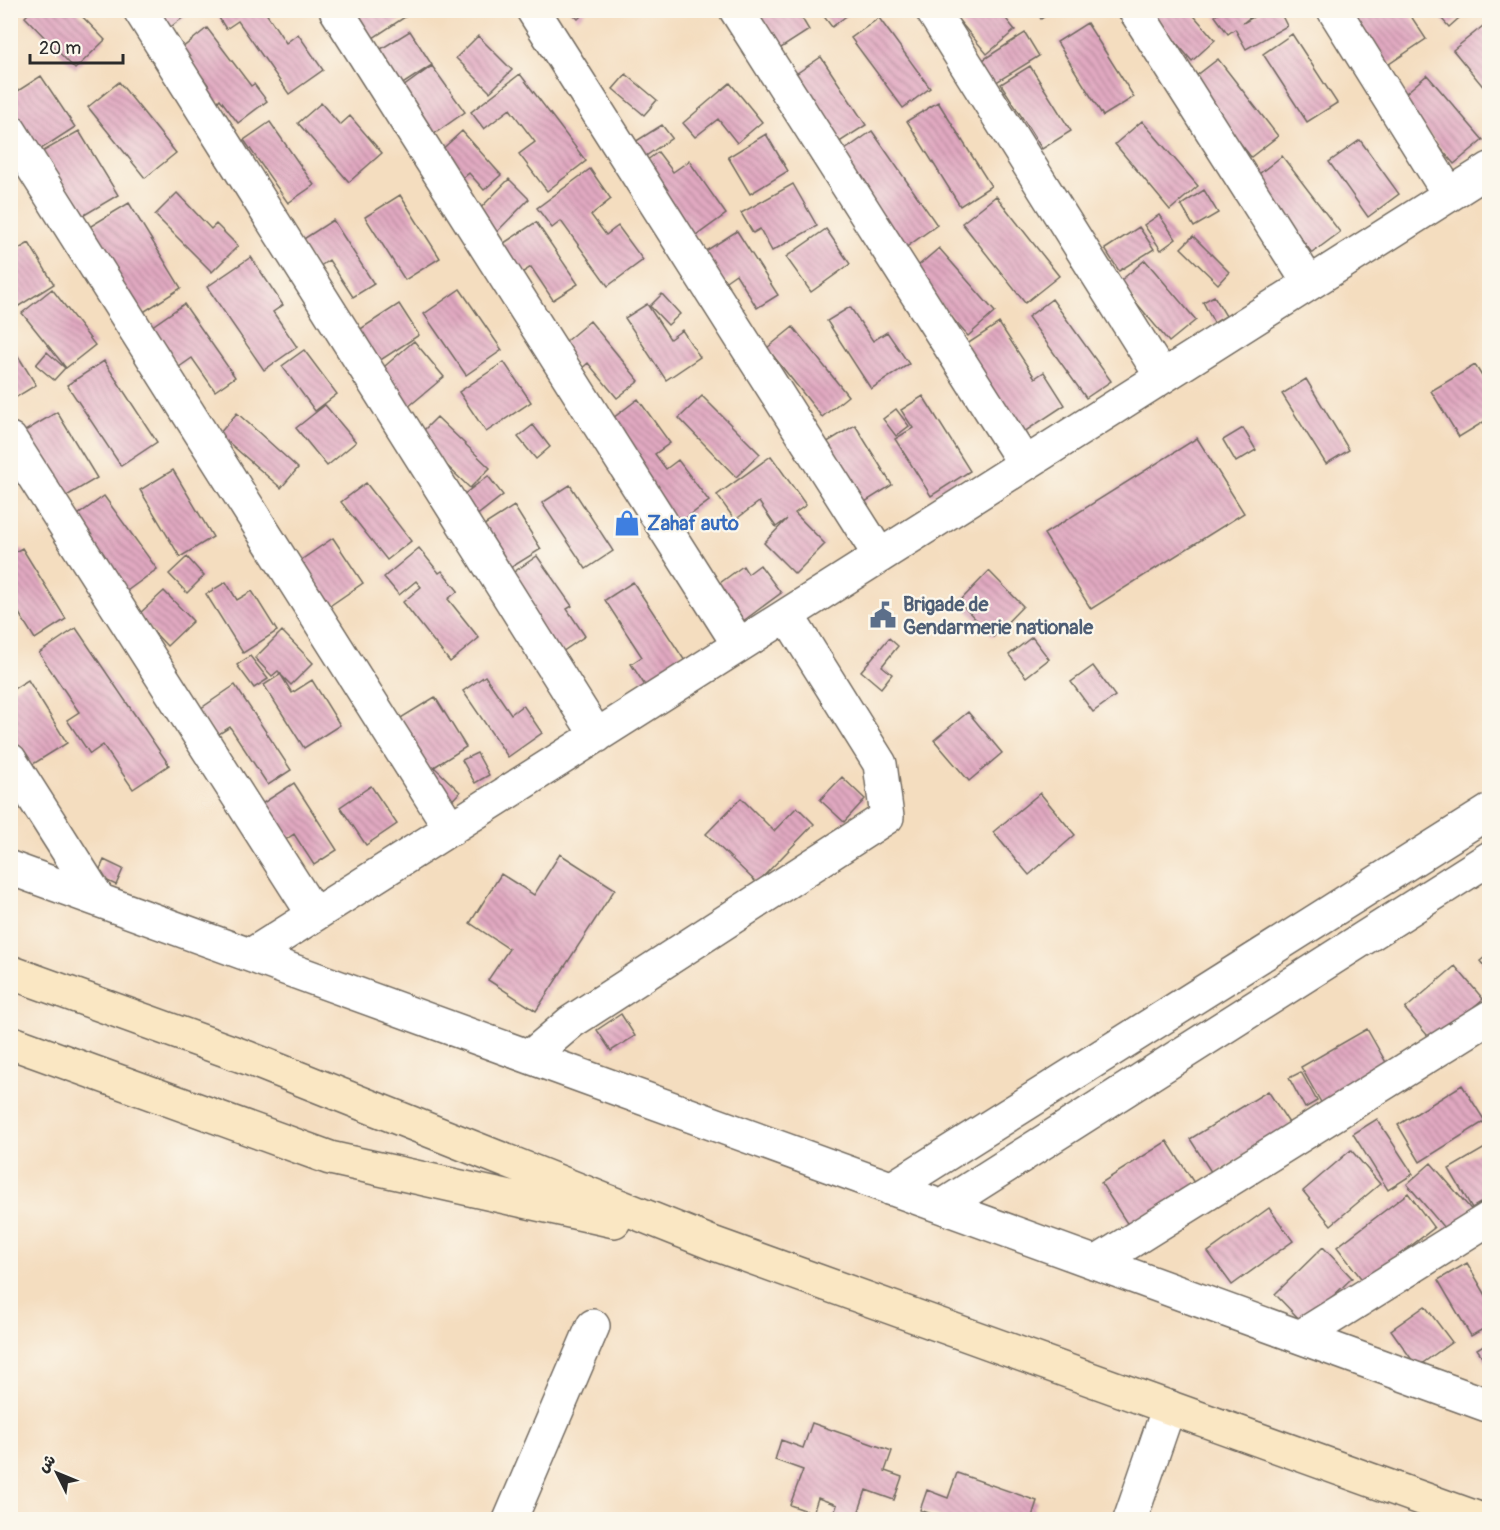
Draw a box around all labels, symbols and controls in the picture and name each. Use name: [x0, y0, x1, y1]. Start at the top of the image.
scale bar: [30, 27, 123, 65]
text: 20 m: [39, 37, 81, 60]
shop icon: Zahaf auto: [612, 508, 642, 538]
place label: Zahaf auto: [647, 511, 739, 536]
place label: Brigade de Gendarmerie nationale: [903, 592, 1094, 640]
public building icon: Brigade de Gendarmerie nationale: [868, 600, 898, 630]
north arrow: [27, 1443, 87, 1503]
text: ش: [33, 1450, 60, 1477]

